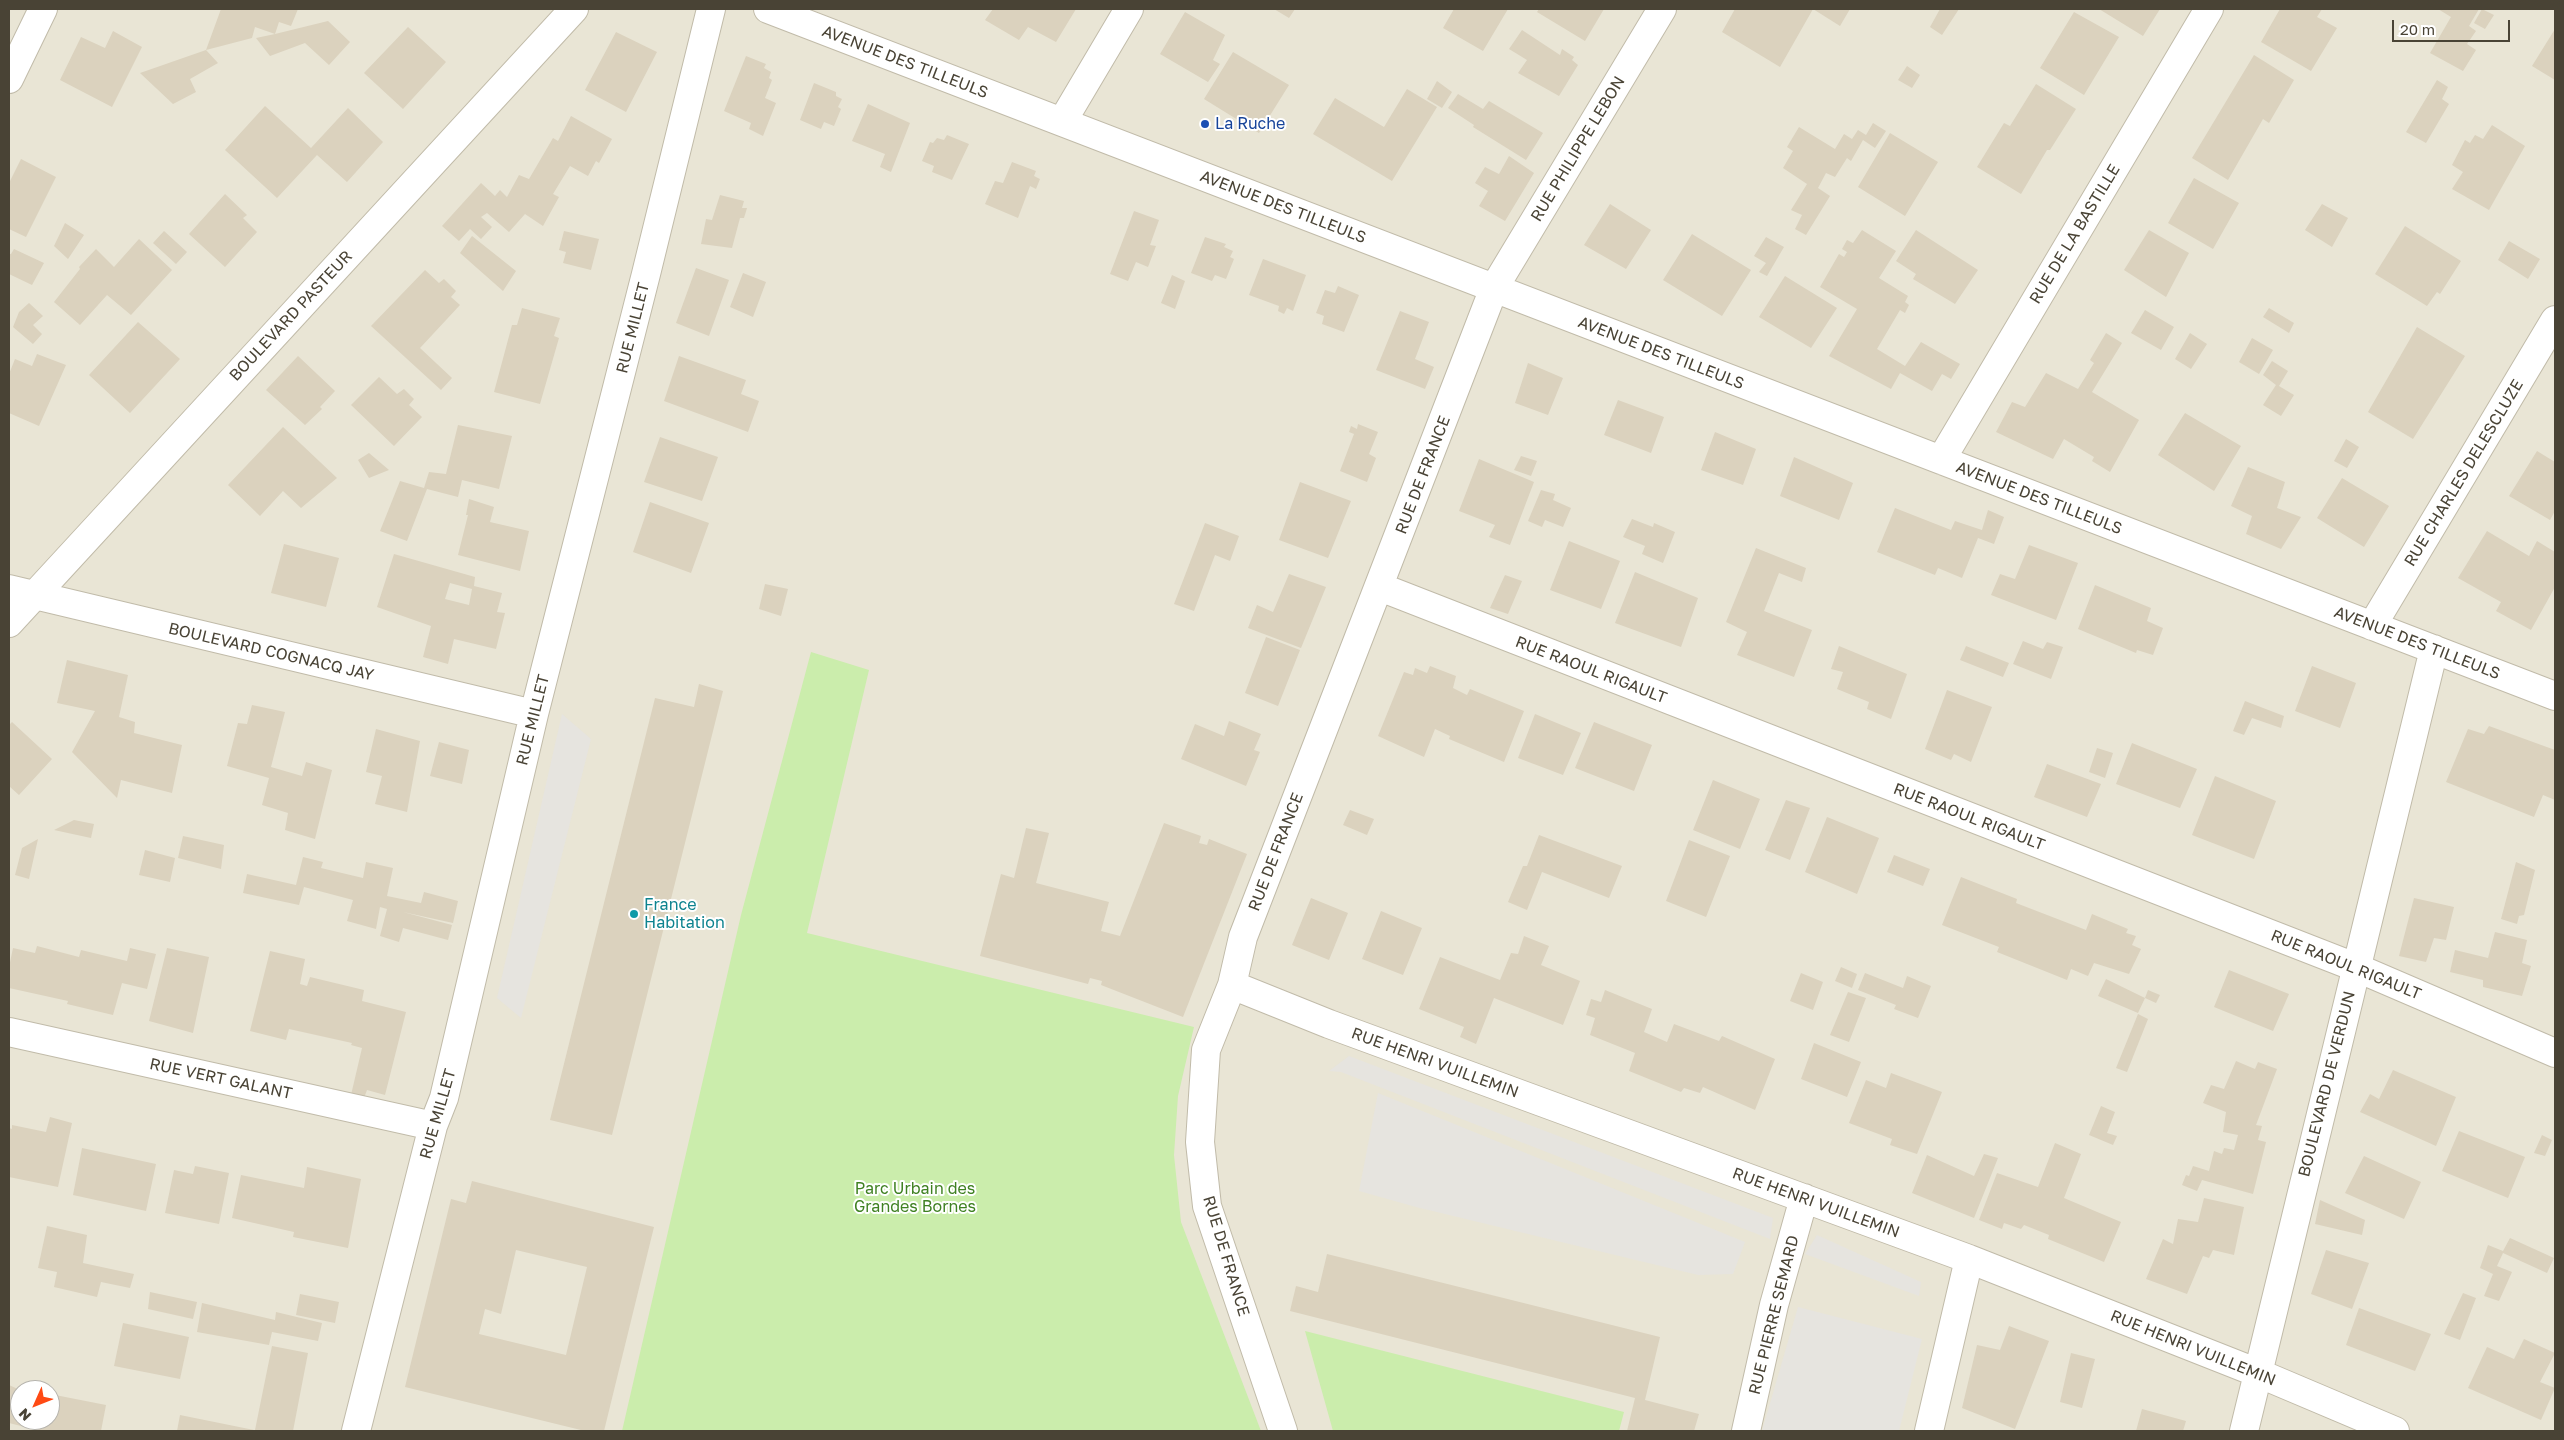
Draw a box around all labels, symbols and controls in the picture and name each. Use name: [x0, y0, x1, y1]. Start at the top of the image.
scale bar: [2394, 10, 2512, 42]
text: 20 m: [2400, 20, 2435, 38]
street label: AVENUE DES TILLEULS: [819, 21, 991, 103]
street label: RUE PHILIPPE LEBON: [1527, 73, 1629, 225]
place label: La Ruche: [1215, 114, 1285, 134]
marker: La Ruche: [1199, 118, 1211, 130]
street label: RUE DE LA BASTILLE: [2026, 161, 2124, 307]
street label: AVENUE DES TILLEULS: [1197, 166, 1369, 248]
street label: BOULEVARD PASTEUR: [226, 247, 356, 385]
street label: RUE MILLET: [612, 281, 654, 375]
street label: AVENUE DES TILLEULS: [1575, 312, 1747, 394]
street label: RUE CHARLES DELESCLUZE: [2401, 376, 2527, 570]
street label: RUE DE FRANCE: [1392, 413, 1454, 537]
street label: AVENUE DES TILLEULS: [1953, 457, 2125, 539]
street label: AVENUE DES TILLEULS: [2331, 602, 2503, 684]
street label: BOULEVARD COGNACQ JAY: [166, 619, 376, 685]
street label: RUE RAOUL RIGAULT: [1513, 632, 1669, 708]
street label: RUE MILLET: [512, 673, 554, 767]
street label: RUE RAOUL RIGAULT: [1891, 779, 2047, 855]
street label: RUE DE FRANCE: [1245, 790, 1307, 914]
place label: France Habitation: [644, 895, 725, 933]
marker: France Habitation: [628, 908, 640, 920]
street label: RUE RAOUL RIGAULT: [2268, 926, 2424, 1004]
street label: BOULEVARD DE VERDUN: [2295, 989, 2359, 1179]
street label: RUE HENRI VUILLEMIN: [1349, 1024, 1521, 1102]
street label: RUE VERT GALANT: [148, 1054, 294, 1104]
street label: RUE MILLET: [416, 1067, 460, 1161]
street label: RUE HENRI VUILLEMIN: [1730, 1164, 1902, 1242]
park label: Parc Urbain des Grandes Bornes: [854, 1179, 976, 1217]
street label: RUE DE FRANCE: [1199, 1193, 1253, 1319]
street label: RUE PIERRE SEMARD: [1745, 1233, 1803, 1397]
street label: RUE HENRI VUILLEMIN: [2108, 1306, 2278, 1390]
north arrow: [10, 1380, 60, 1430]
text: N: [15, 1405, 34, 1425]

